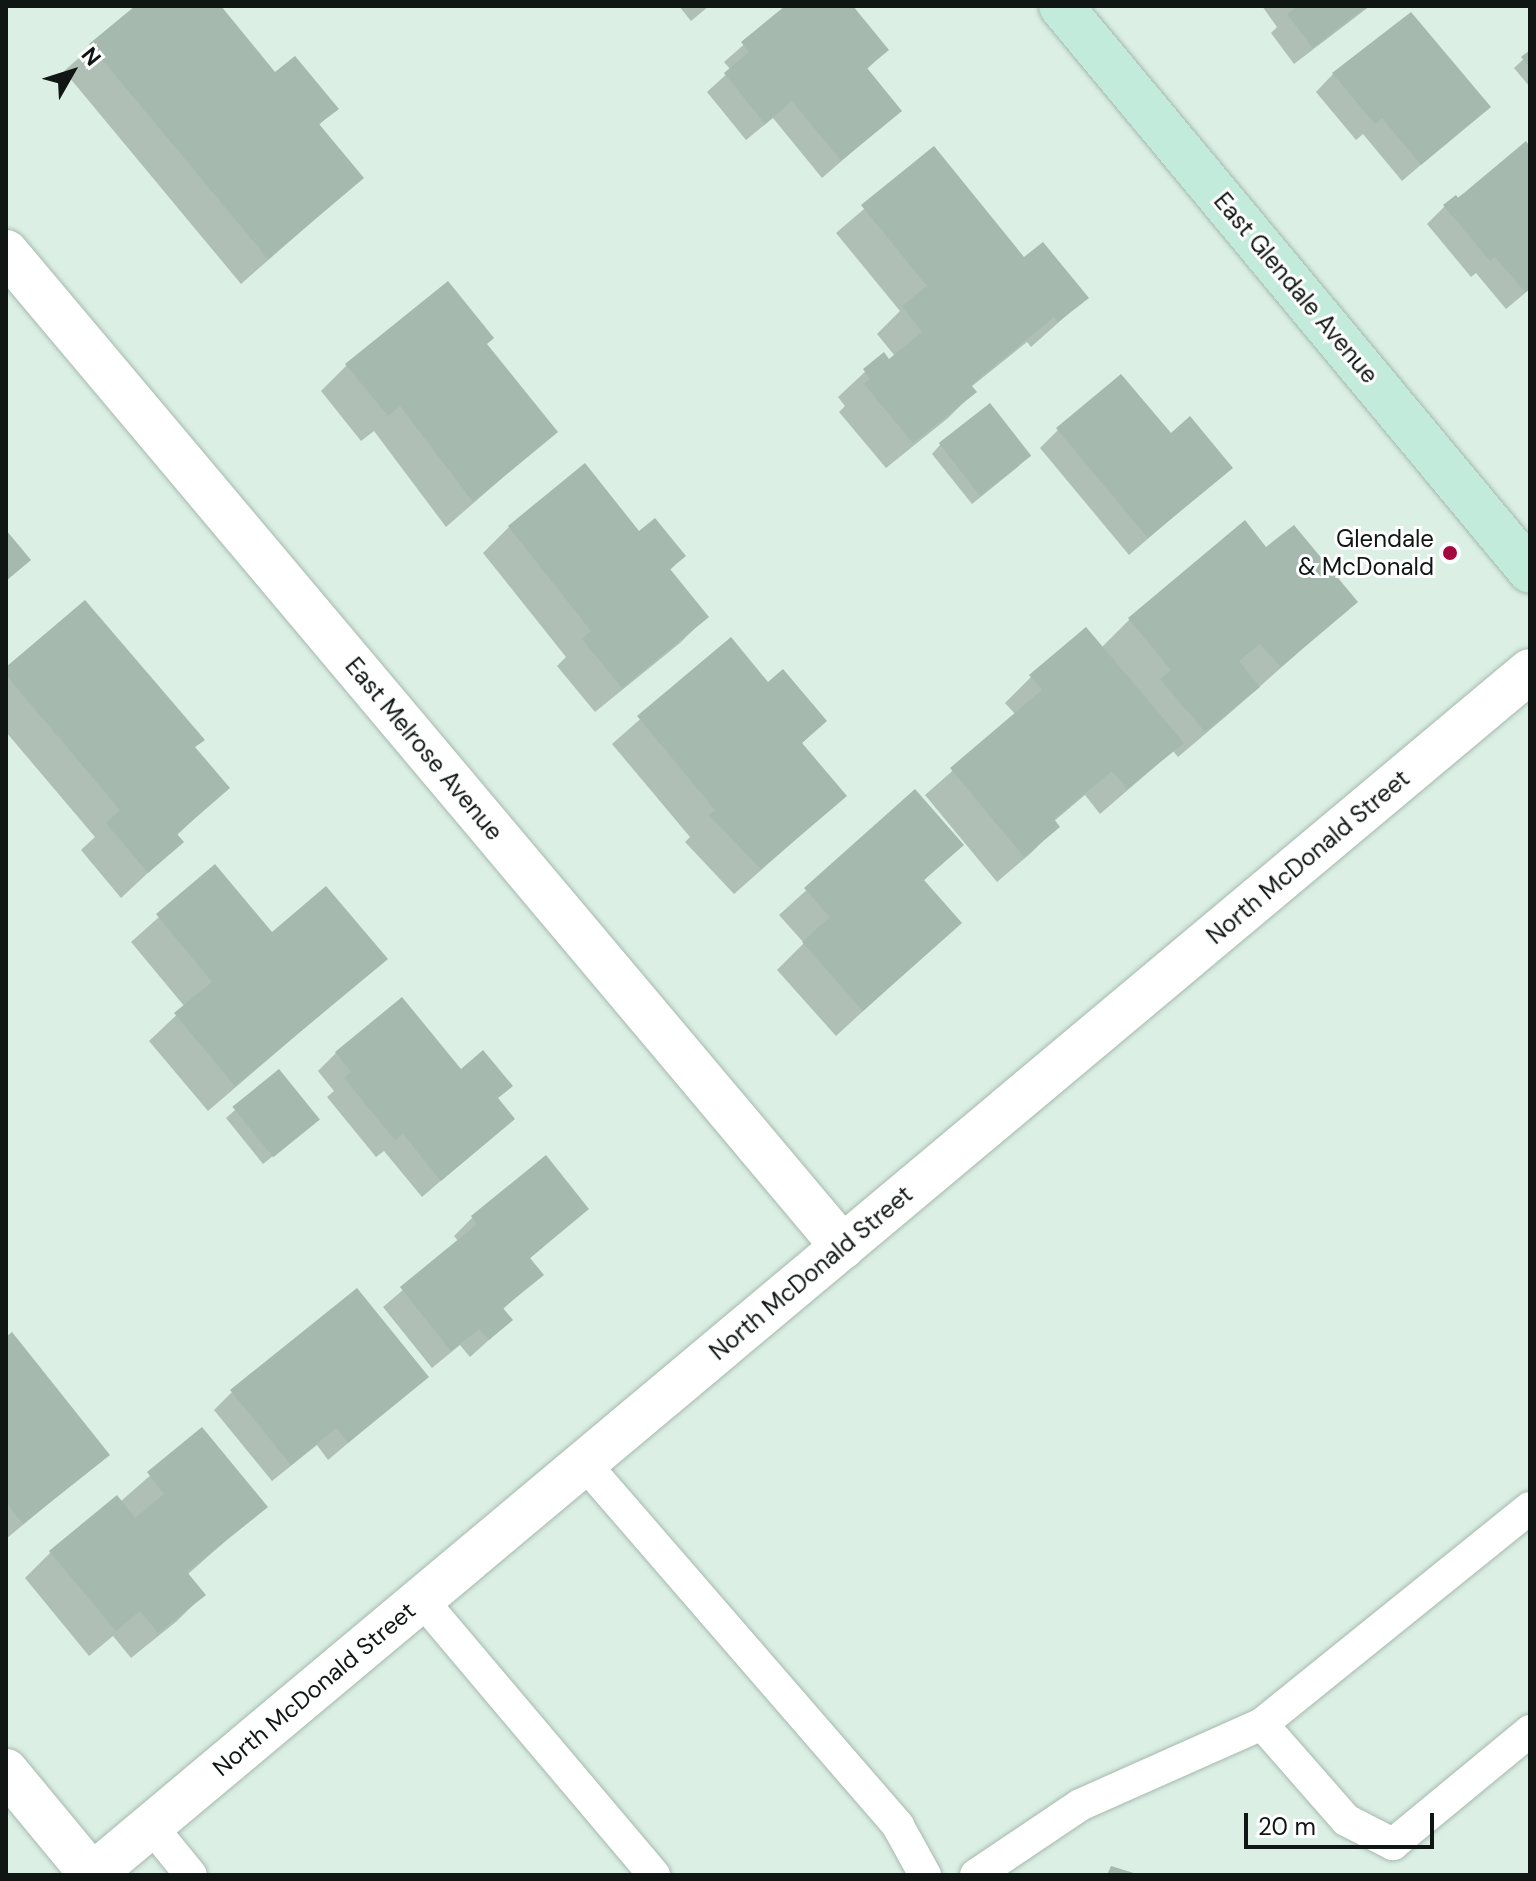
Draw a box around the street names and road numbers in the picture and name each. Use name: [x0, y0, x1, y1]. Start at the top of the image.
street label: East Glendale Avenue: [1208, 187, 1384, 389]
street label: East Melrose Avenue: [339, 652, 509, 846]
street label: North McDonald Street: [1201, 764, 1415, 950]
street label: North McDonald Street: [704, 1180, 918, 1366]
street label: North McDonald Street: [207, 1596, 421, 1782]

